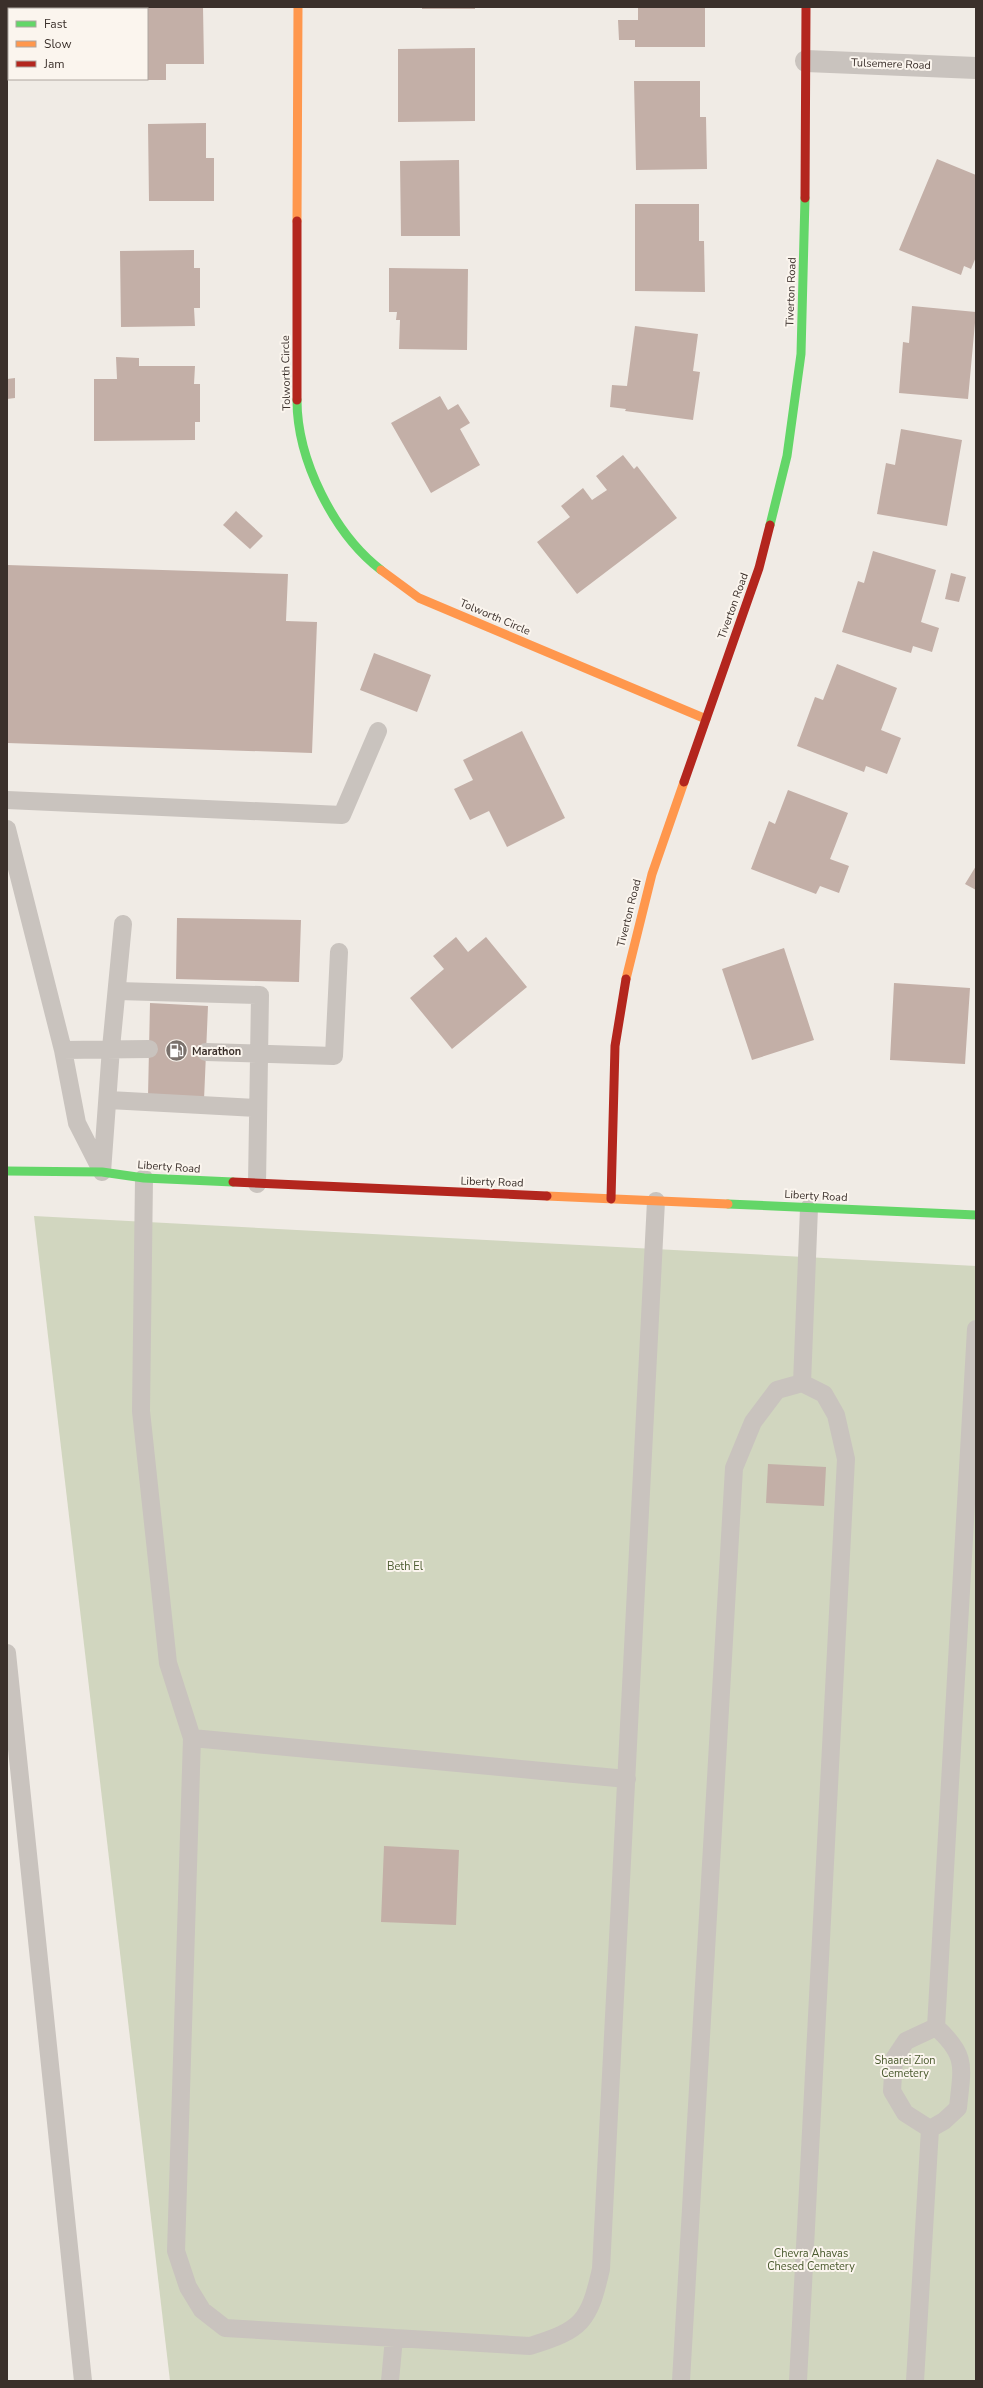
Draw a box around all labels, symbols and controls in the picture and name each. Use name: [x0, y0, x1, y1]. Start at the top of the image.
legend: [8, 8, 148, 80]
text: Fast: [44, 16, 67, 32]
text: Slow: [44, 36, 72, 52]
street label: Tulsemere Road: [851, 55, 931, 73]
text: Jam: [43, 56, 65, 72]
street label: Tiverton Road: [782, 257, 800, 327]
street label: Tolworth Circle: [278, 335, 294, 411]
street label: Tiverton Road: [714, 571, 752, 641]
street label: Tolworth Circle: [457, 595, 533, 639]
street label: Tiverton Road: [613, 878, 645, 948]
fuel station icon: Marathon: [164, 1038, 190, 1064]
place label: Marathon: [192, 1044, 241, 1059]
street label: Liberty Road: [137, 1157, 201, 1177]
street label: Liberty Road: [460, 1173, 524, 1191]
street label: Liberty Road: [784, 1187, 848, 1205]
park label: Beth El: [387, 1559, 424, 1574]
park label: Shaarei Zion Cemetery: [874, 2053, 936, 2081]
park label: Chevra Ahavas Chesed Cemetery: [767, 2246, 855, 2274]

